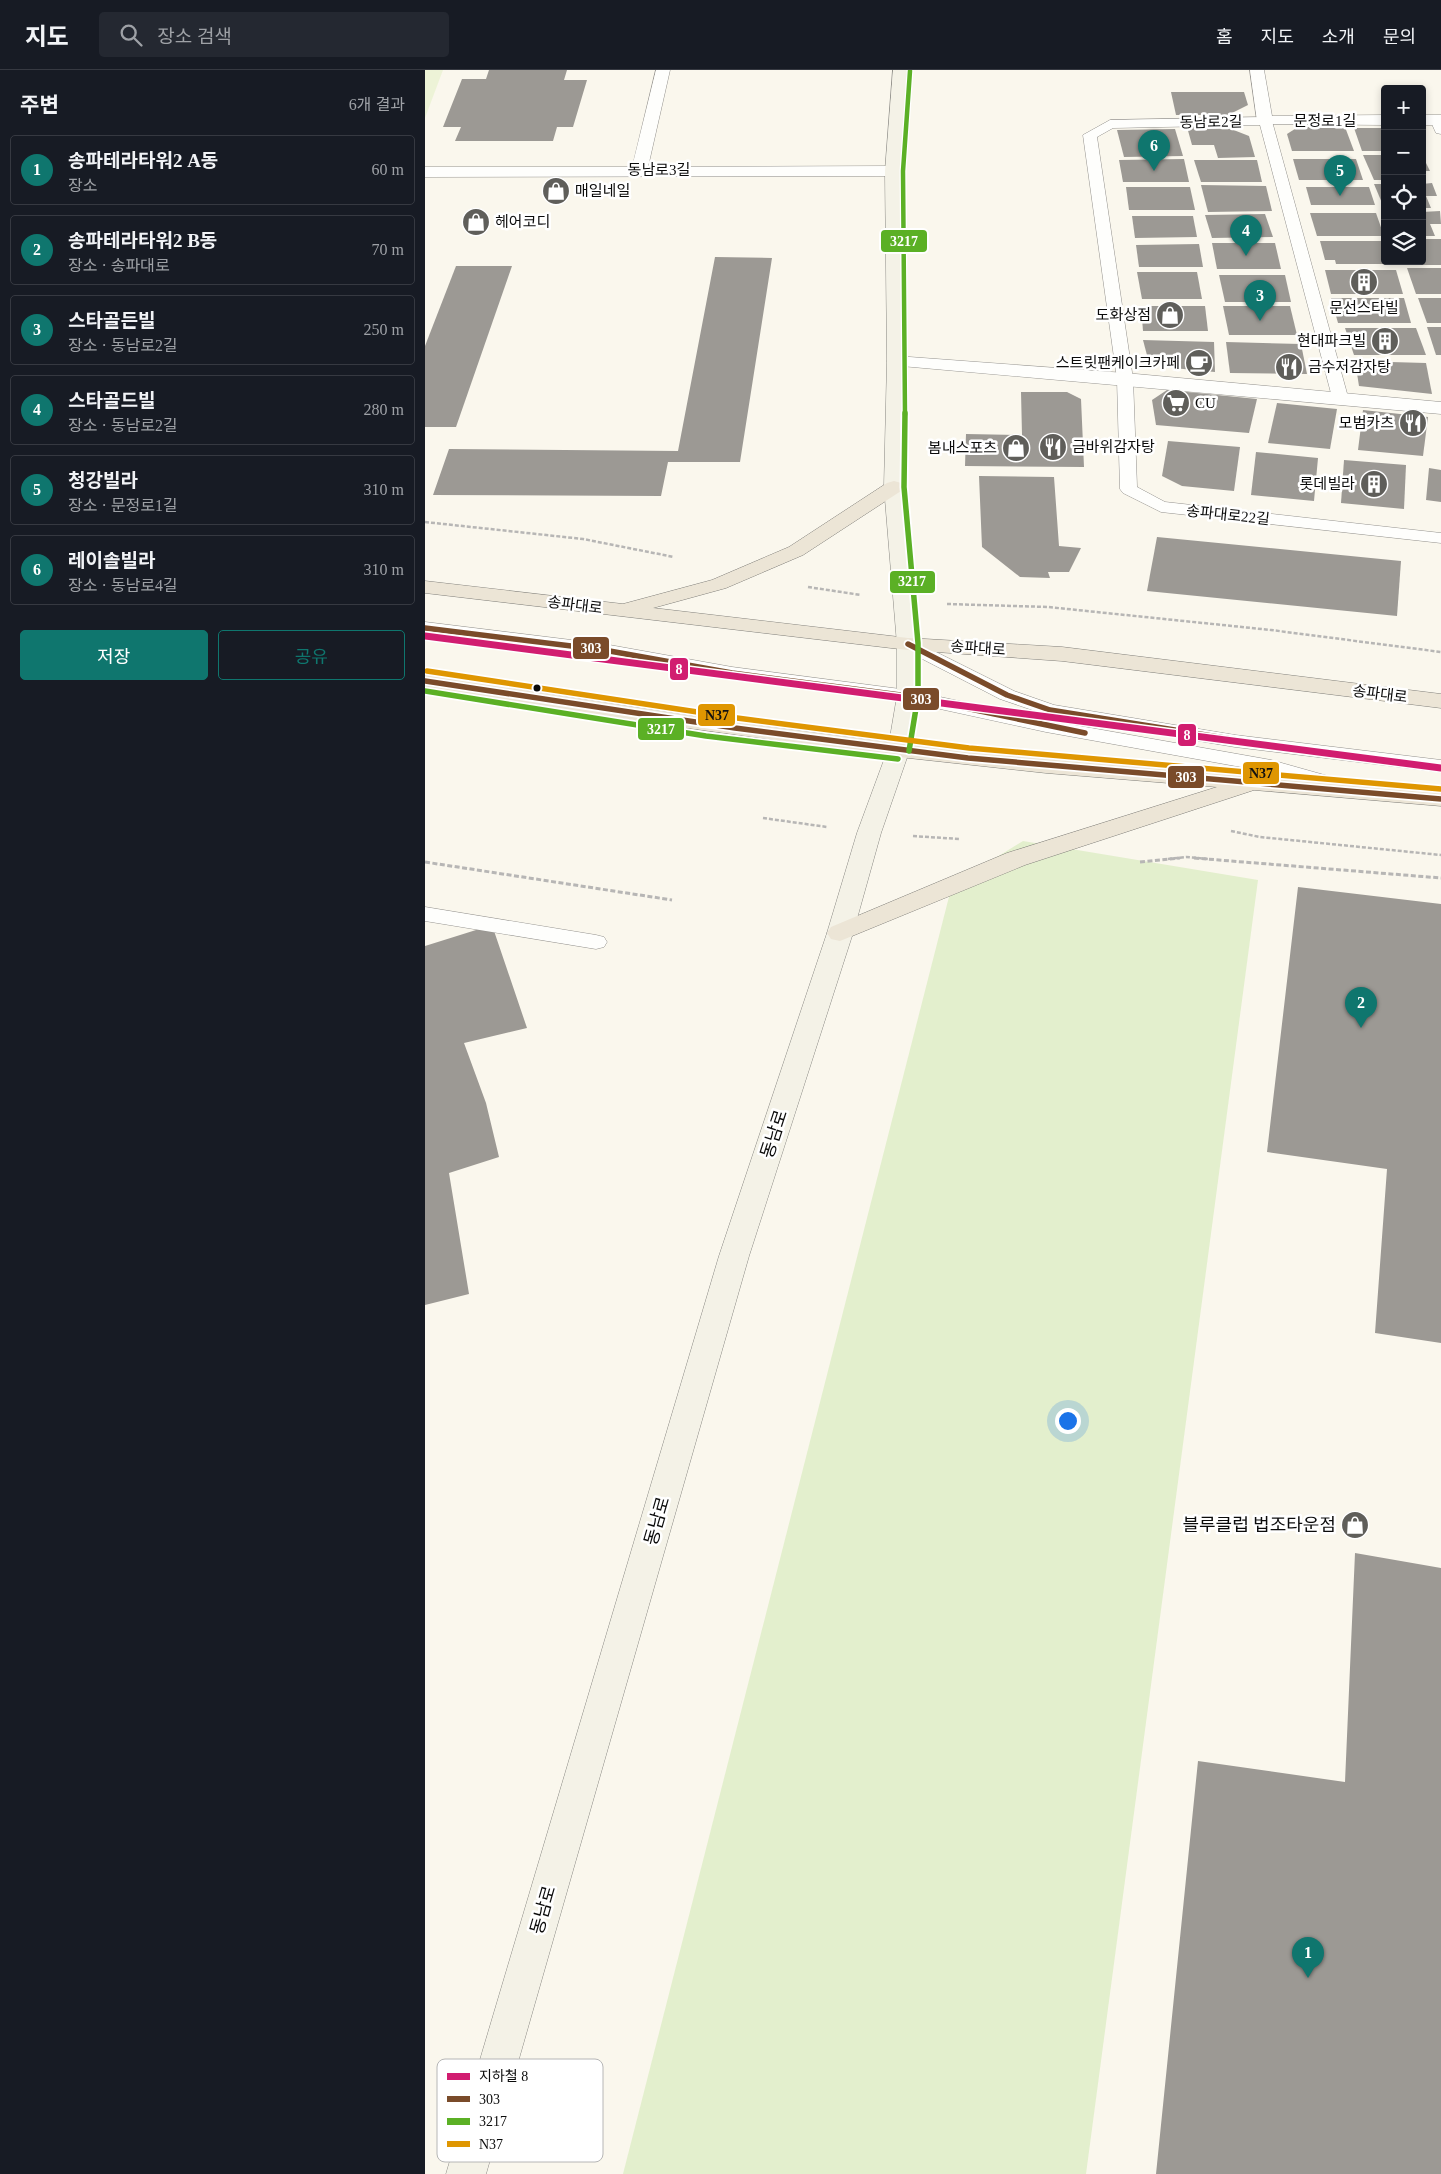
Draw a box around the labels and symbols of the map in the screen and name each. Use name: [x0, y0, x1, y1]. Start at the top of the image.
street label: 동남로2길: [1180, 113, 1242, 131]
street label: 문정로1길: [1294, 113, 1356, 129]
pin: 6: [1138, 130, 1170, 171]
pin: 5: [1324, 155, 1356, 196]
street label: 동남로3길: [628, 162, 690, 178]
shop icon: 매일네일: [541, 176, 571, 206]
place label: 매일네일: [575, 183, 630, 199]
shop icon: 헤어코디: [461, 207, 491, 237]
place label: 헤어코디: [495, 214, 550, 230]
pin: 4: [1230, 215, 1262, 256]
line badge: 3217: [880, 229, 928, 253]
text: 3217: [890, 234, 918, 249]
building icon: 문선스타빌: [1349, 267, 1379, 297]
pin: 3: [1244, 280, 1276, 321]
shop icon: 도화상점: [1155, 300, 1185, 330]
place label: 문선스타빌: [1329, 300, 1399, 316]
place label: 도화상점: [1096, 307, 1151, 323]
building icon: 현대파크빌: [1370, 326, 1400, 356]
place label: 현대파크빌: [1297, 332, 1366, 349]
cafe icon: 스트릿팬케이크카페: [1184, 348, 1214, 378]
restaurant icon: 금수저감자탕: [1274, 352, 1304, 382]
place label: 스트릿팬케이크카페: [1056, 355, 1180, 371]
place label: 금수저감자탕: [1308, 359, 1391, 375]
supermarket icon: CU: [1161, 388, 1191, 418]
place label: CU: [1195, 395, 1216, 411]
restaurant icon: 모범카츠: [1398, 408, 1428, 438]
place label: 모범카츠: [1339, 415, 1394, 431]
restaurant icon: 금바위감자탕: [1038, 432, 1068, 462]
shop icon: 봄내스포츠: [1001, 433, 1031, 463]
place label: 금바위감자탕: [1072, 439, 1155, 455]
place label: 봄내스포츠: [928, 440, 997, 456]
building icon: 롯데빌라: [1359, 469, 1389, 499]
place label: 롯데빌라: [1300, 476, 1355, 492]
street label: 송파대로22길: [1185, 503, 1271, 527]
line badge: 3217: [889, 570, 936, 594]
text: 3217: [898, 574, 926, 589]
street label: 송파대로: [547, 594, 603, 616]
line badge: 303: [572, 636, 610, 660]
street label: 송파대로: [950, 638, 1006, 658]
text: 303: [581, 641, 602, 656]
line badge: 8: [669, 657, 689, 681]
text: 8: [676, 662, 683, 677]
unlabelled marker: [532, 683, 542, 693]
street label: 송파대로: [1352, 683, 1408, 705]
line badge: 303: [902, 687, 940, 711]
text: 303: [911, 692, 932, 707]
line badge: N37: [697, 703, 736, 727]
text: N37: [705, 708, 729, 723]
line badge: 3217: [637, 717, 685, 741]
text: 3217: [647, 722, 675, 737]
line badge: 8: [1177, 723, 1197, 747]
text: 8: [1184, 728, 1191, 743]
line badge: N37: [1242, 761, 1280, 785]
line badge: 303: [1167, 765, 1205, 789]
text: N37: [1249, 766, 1273, 781]
text: 303: [1176, 770, 1197, 785]
pin: 2: [1345, 987, 1377, 1028]
street label: 동남로: [757, 1107, 791, 1161]
your location: [1055, 1408, 1081, 1434]
street label: 동남로: [641, 1494, 673, 1548]
shop icon: 블루클럽 법조타운점: [1340, 1510, 1370, 1540]
place label: 블루클럽 법조타운점: [1182, 1515, 1336, 1535]
street label: 동남로: [527, 1883, 559, 1937]
pin: 1: [1292, 1937, 1324, 1978]
legend: [437, 2059, 603, 2162]
text: 지하철 8: [479, 2069, 528, 2084]
text: 303: [479, 2092, 500, 2107]
text: 3217: [479, 2114, 507, 2129]
text: N37: [479, 2137, 503, 2152]

